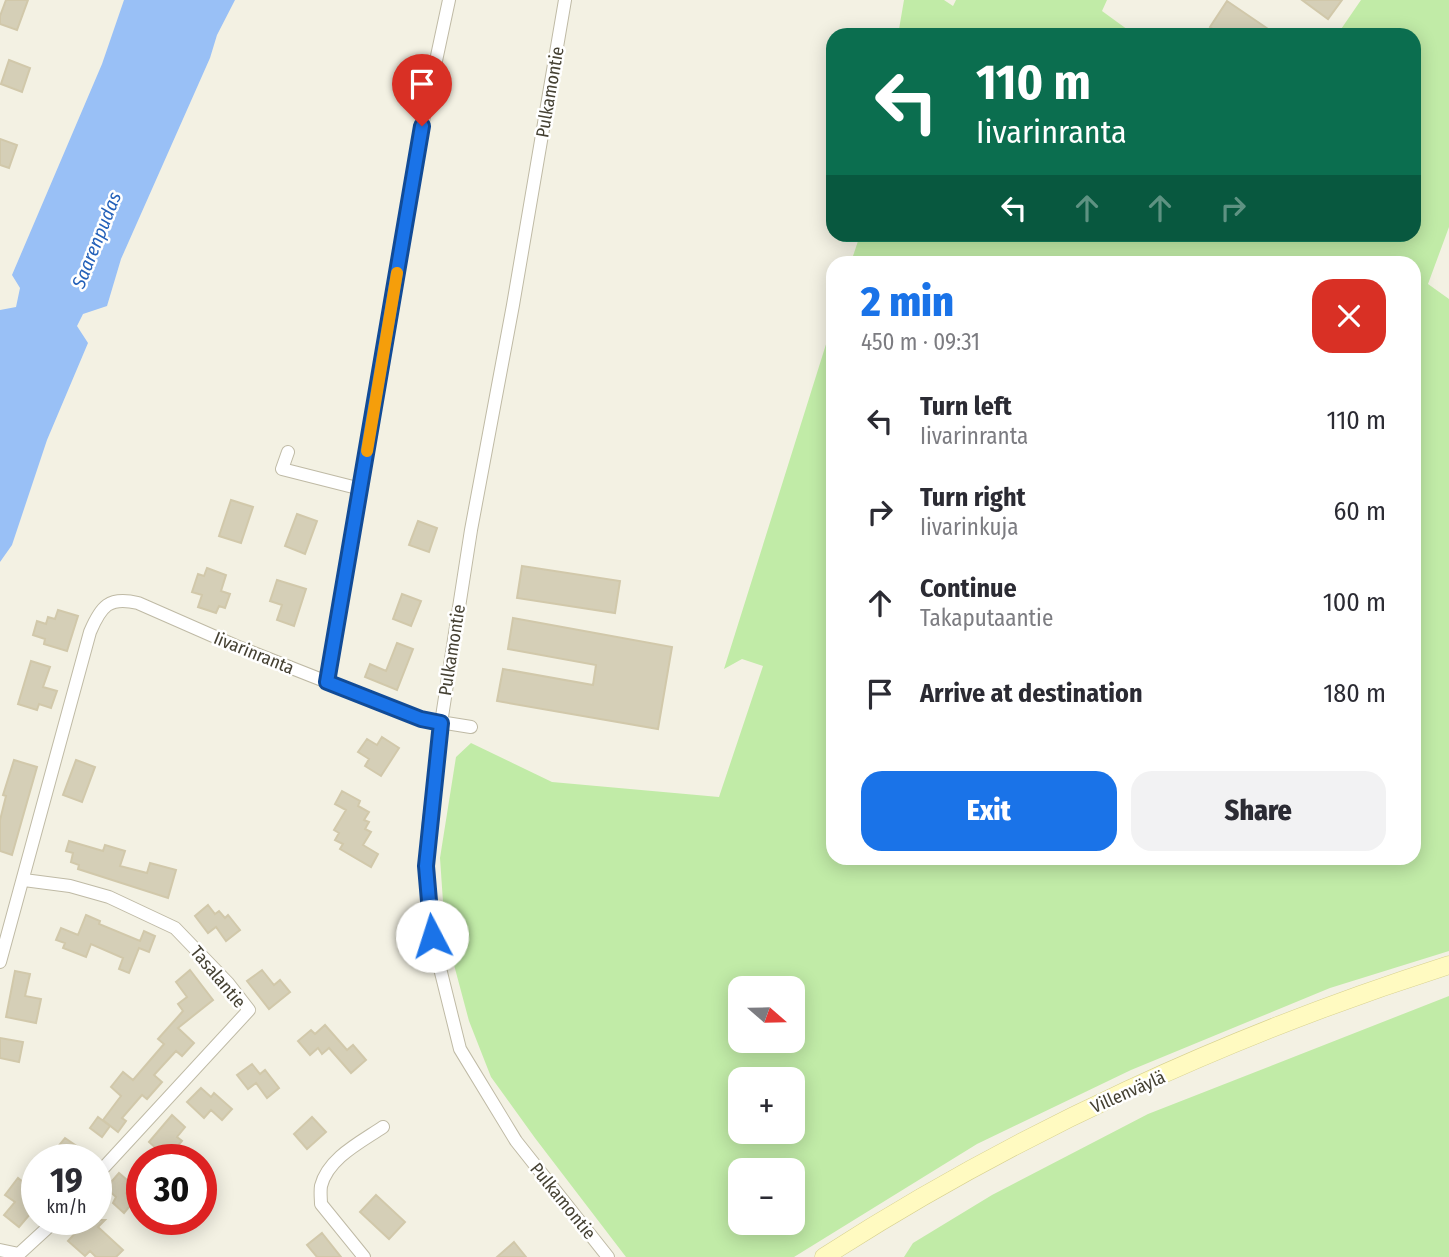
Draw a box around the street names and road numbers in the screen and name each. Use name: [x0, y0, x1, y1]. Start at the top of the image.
street label: Pulkamontie: [531, 45, 569, 139]
street label: Pulkamontie: [434, 603, 470, 697]
street label: Iivarinranta: [211, 627, 298, 679]
street label: Tasalantie: [186, 941, 250, 1013]
street label: Villenväylä: [1087, 1066, 1169, 1118]
street label: Pulkamontie: [525, 1158, 601, 1244]

